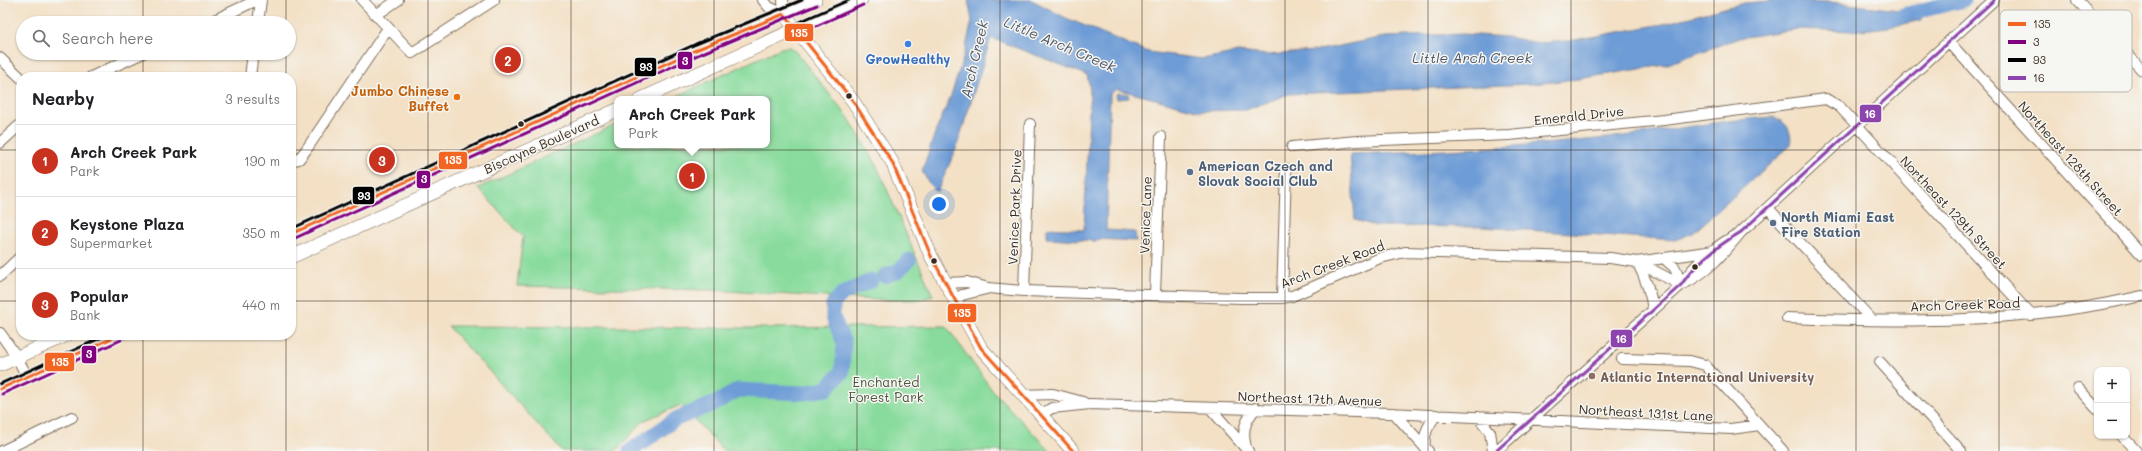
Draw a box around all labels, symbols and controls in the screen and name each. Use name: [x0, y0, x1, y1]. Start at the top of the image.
legend: [2000, 10, 2132, 92]
water label: Little Arch Creek: [1001, 12, 1119, 76]
search box: [16, 16, 296, 60]
text: 135: [2033, 16, 2051, 31]
water label: Arch Creek: [956, 18, 992, 100]
line badge: 135: [784, 23, 814, 42]
text: 135: [790, 25, 809, 40]
icon: search: [30, 27, 52, 49]
text: Search here: [62, 28, 153, 48]
text: 3: [2033, 34, 2040, 49]
marker: GrowHealthy: [903, 39, 913, 49]
pin: 2: [495, 45, 521, 75]
water label: Little Arch Creek: [1412, 48, 1532, 67]
place label: GrowHealthy: [866, 50, 950, 68]
line badge: 3: [677, 51, 693, 70]
text: 93: [2033, 52, 2047, 67]
text: 3: [682, 53, 689, 68]
line badge: 93: [634, 57, 657, 77]
text: 93: [639, 59, 653, 74]
text: 16: [2033, 70, 2045, 85]
place label: Jumbo Chinese Buffet: [351, 82, 449, 114]
text: Nearby: [32, 87, 94, 109]
text: 3 results: [225, 90, 280, 107]
unlabelled marker: [844, 91, 854, 101]
marker: Jumbo Chinese Buffet: [452, 92, 462, 102]
popup: [614, 96, 770, 148]
street label: Northeast 128th Street: [2015, 97, 2127, 219]
street label: Emerald Drive: [1533, 102, 1625, 128]
text: Arch Creek Park: [628, 104, 756, 124]
line badge: 16: [1859, 104, 1882, 123]
text: 16: [1864, 106, 1876, 121]
street label: Biscayne Boulevard: [481, 111, 601, 177]
unlabelled marker: [516, 119, 526, 129]
text: Park: [628, 124, 658, 141]
text: Arch Creek Park: [70, 142, 197, 162]
pin: 3: [369, 145, 395, 175]
street label: Venice Park Drive: [1003, 149, 1025, 265]
line badge: 135: [438, 151, 468, 170]
text: 1: [42, 152, 48, 169]
text: 190 m: [244, 152, 280, 169]
text: 135: [444, 152, 463, 167]
street label: Northeast 129th Street: [1897, 152, 2011, 272]
place label: American Czech and Slovak Social Club: [1198, 157, 1333, 189]
pin: 1: [679, 161, 705, 191]
text: Park: [70, 162, 99, 179]
marker: American Czech and Slovak Social Club: [1185, 167, 1195, 177]
line badge: 3: [416, 170, 431, 189]
text: 3: [421, 171, 428, 186]
street label: Venice Lane: [1135, 176, 1155, 254]
line badge: 93: [352, 186, 375, 205]
text: 93: [357, 188, 371, 203]
your location: [929, 194, 949, 214]
place label: North Miami East Fire Station: [1781, 208, 1895, 240]
text: Keystone Plaza: [70, 214, 184, 234]
marker: North Miami East Fire Station: [1768, 218, 1778, 228]
text: 2: [41, 224, 49, 241]
text: 350 m: [242, 224, 280, 241]
text: Supermarket: [70, 234, 153, 251]
street label: Arch Creek Road: [1278, 236, 1386, 292]
unlabelled marker: [929, 256, 939, 266]
unlabelled marker: [1690, 262, 1700, 272]
text: Popular: [70, 286, 128, 306]
street label: Arch Creek Road: [1910, 294, 2020, 314]
text: 3: [41, 296, 49, 313]
text: 440 m: [242, 296, 280, 313]
line badge: 135: [947, 303, 977, 323]
text: 135: [953, 305, 972, 320]
text: Bank: [70, 306, 100, 323]
line badge: 16: [1610, 329, 1633, 348]
text: 16: [1615, 331, 1627, 346]
line badge: 3: [81, 345, 97, 364]
text: 3: [86, 346, 93, 361]
line badge: 135: [44, 352, 75, 372]
text: 135: [51, 354, 70, 369]
map controls: [2094, 367, 2130, 439]
button: +: [2094, 367, 2130, 403]
place label: Atlantic International University: [1600, 368, 1814, 386]
marker: Atlantic International University: [1587, 371, 1597, 381]
park label: Enchanted Forest Park: [848, 373, 924, 405]
street label: Northeast 17th Avenue: [1238, 387, 1382, 409]
street label: Northeast 131st Lane: [1578, 400, 1714, 424]
button: −: [2094, 403, 2130, 439]

